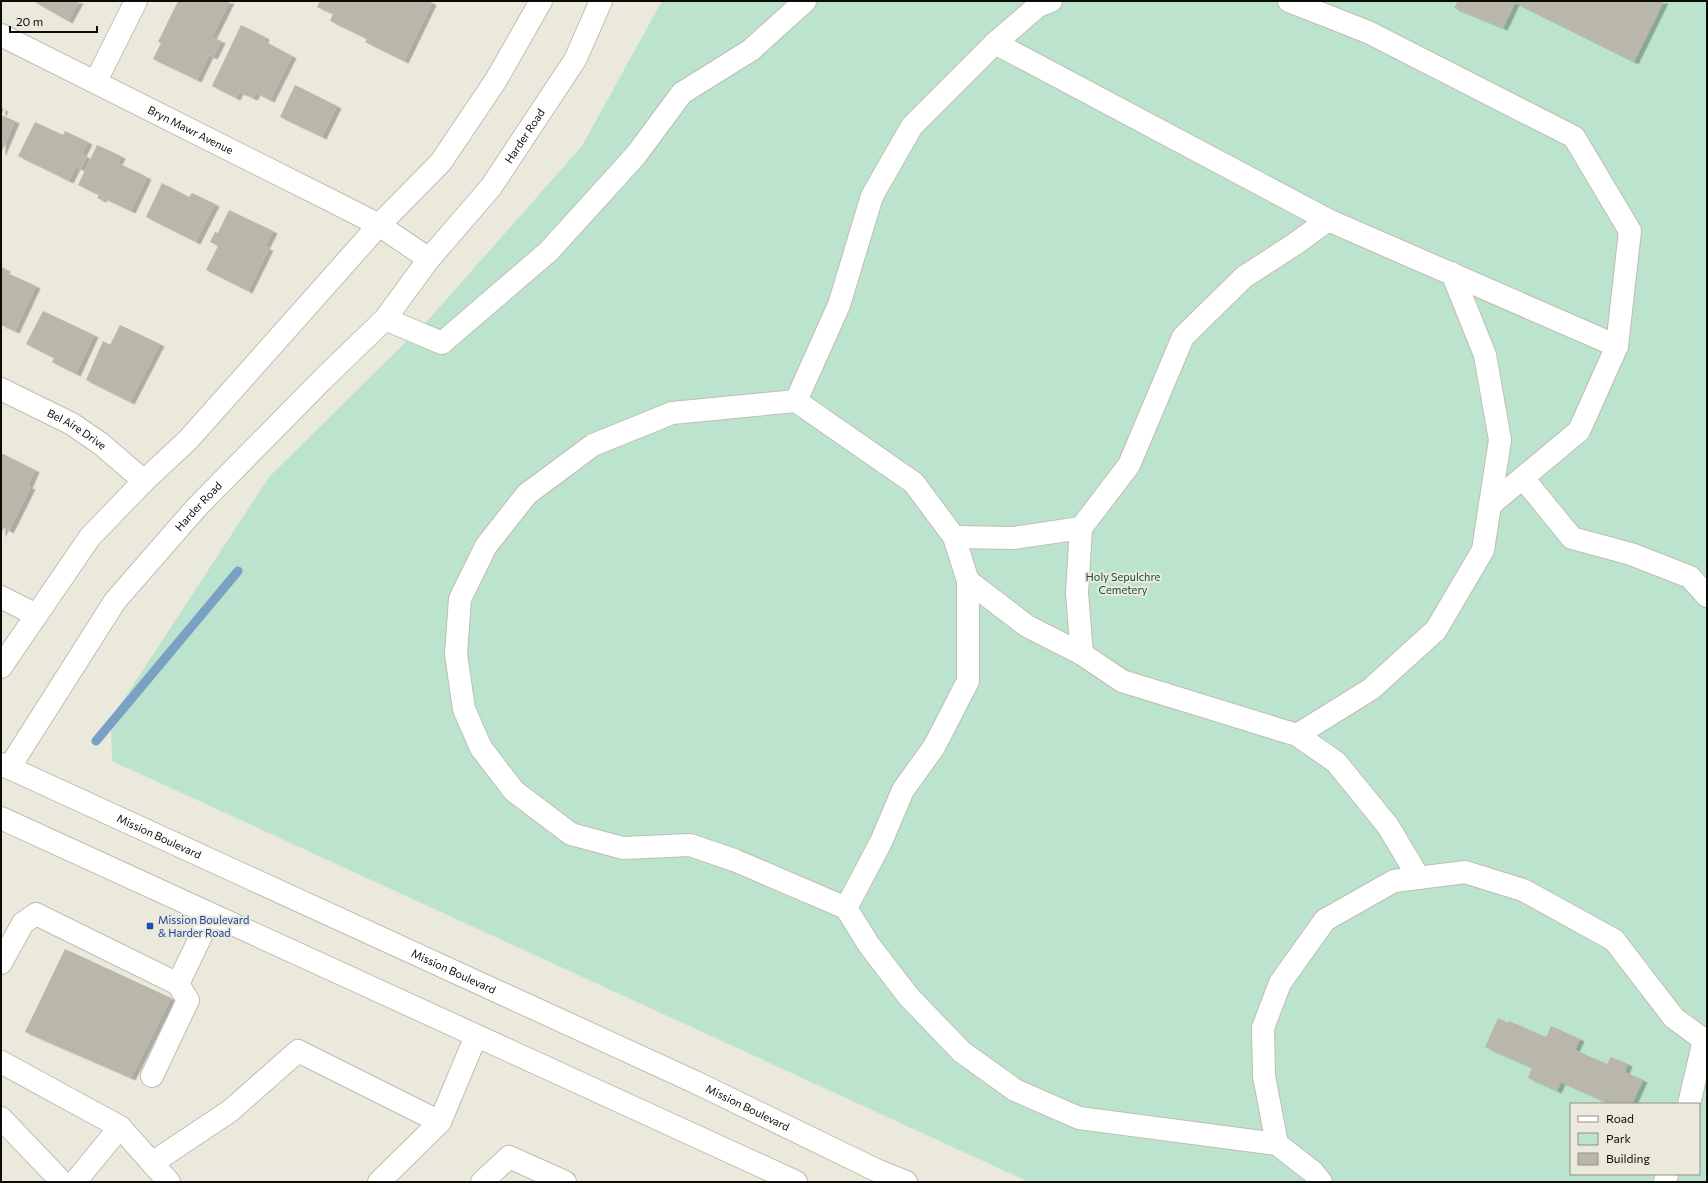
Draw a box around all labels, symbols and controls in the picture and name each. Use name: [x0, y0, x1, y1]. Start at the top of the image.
scale bar: [10, 8, 97, 34]
text: 20 m: [16, 14, 43, 28]
street label: Bryn Mawr Avenue: [146, 103, 236, 157]
street label: Harder Road: [502, 106, 547, 165]
street label: Bel Aire Drive: [45, 406, 110, 452]
street label: Harder Road: [172, 479, 224, 533]
park label: Holy Sepulchre Cemetery: [1086, 570, 1161, 596]
street label: Mission Boulevard: [115, 811, 204, 861]
place label: Mission Boulevard & Harder Road: [158, 913, 249, 939]
marker: Mission Boulevard & Harder Road: [145, 921, 155, 931]
street label: Mission Boulevard: [410, 946, 498, 996]
street label: Mission Boulevard: [704, 1081, 792, 1133]
legend: [1570, 1103, 1700, 1175]
text: Road: [1606, 1111, 1634, 1125]
text: Park: [1606, 1131, 1632, 1145]
text: Building: [1606, 1151, 1650, 1165]

